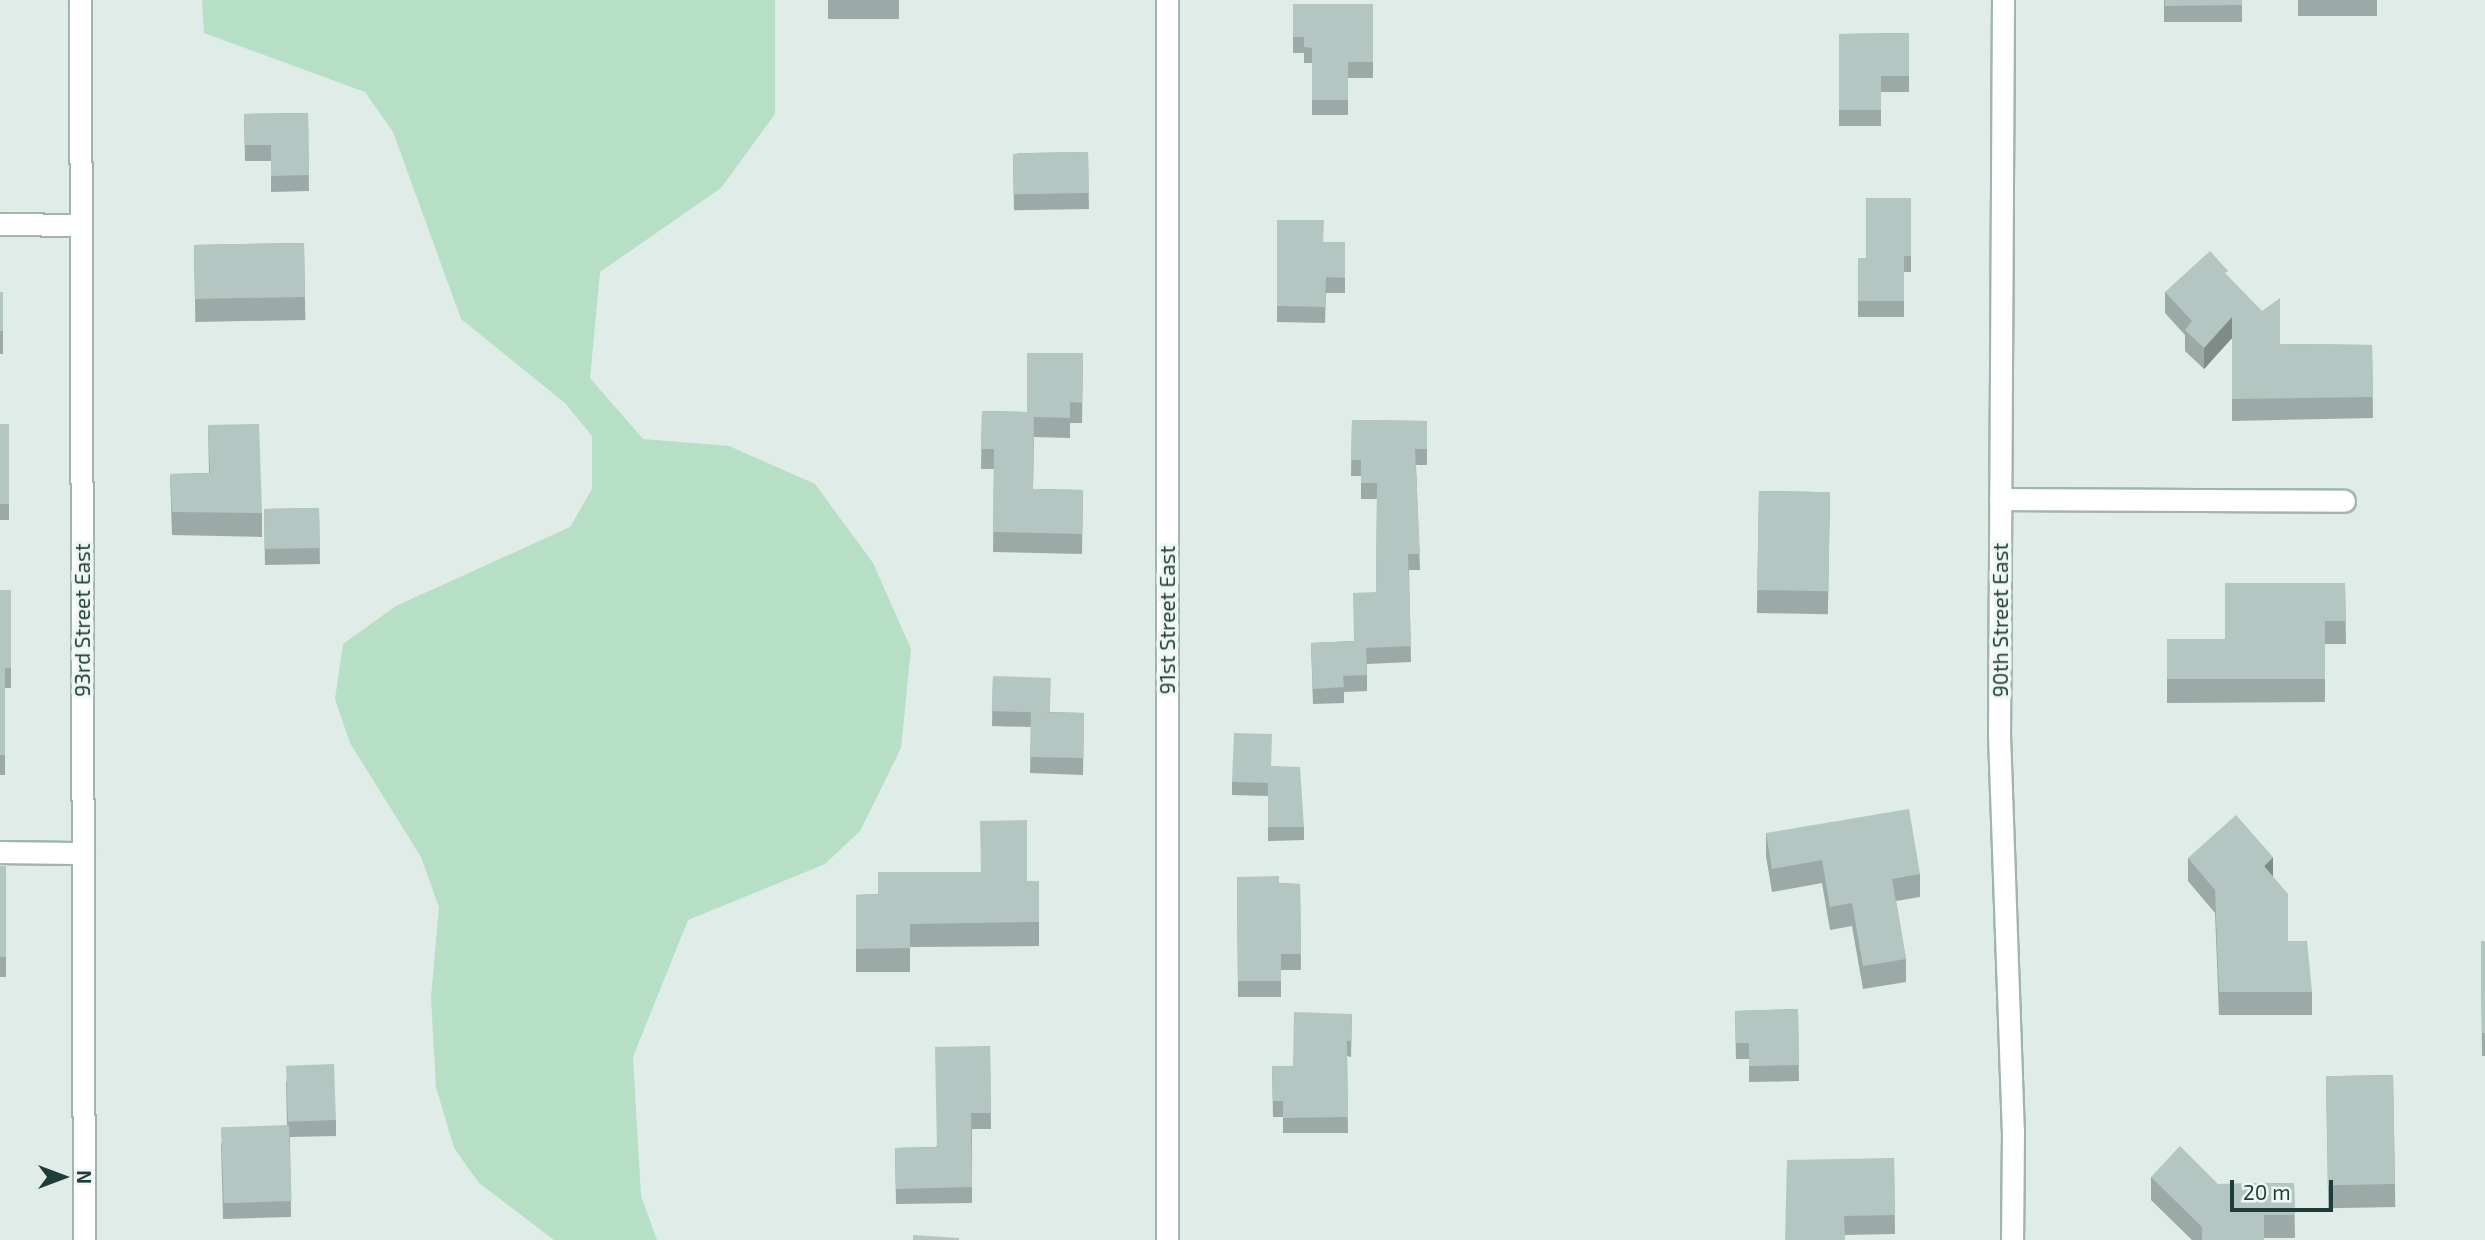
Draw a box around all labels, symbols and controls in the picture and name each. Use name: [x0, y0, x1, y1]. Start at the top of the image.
street label: 93rd Street East: [69, 543, 95, 697]
street label: 90th Street East: [1987, 543, 2013, 697]
street label: 91st Street East: [1154, 546, 1180, 694]
north arrow: [28, 1142, 98, 1212]
scale bar: [2233, 1166, 2336, 1210]
text: N: [73, 1170, 96, 1184]
text: 20 m: [2243, 1179, 2291, 1204]

